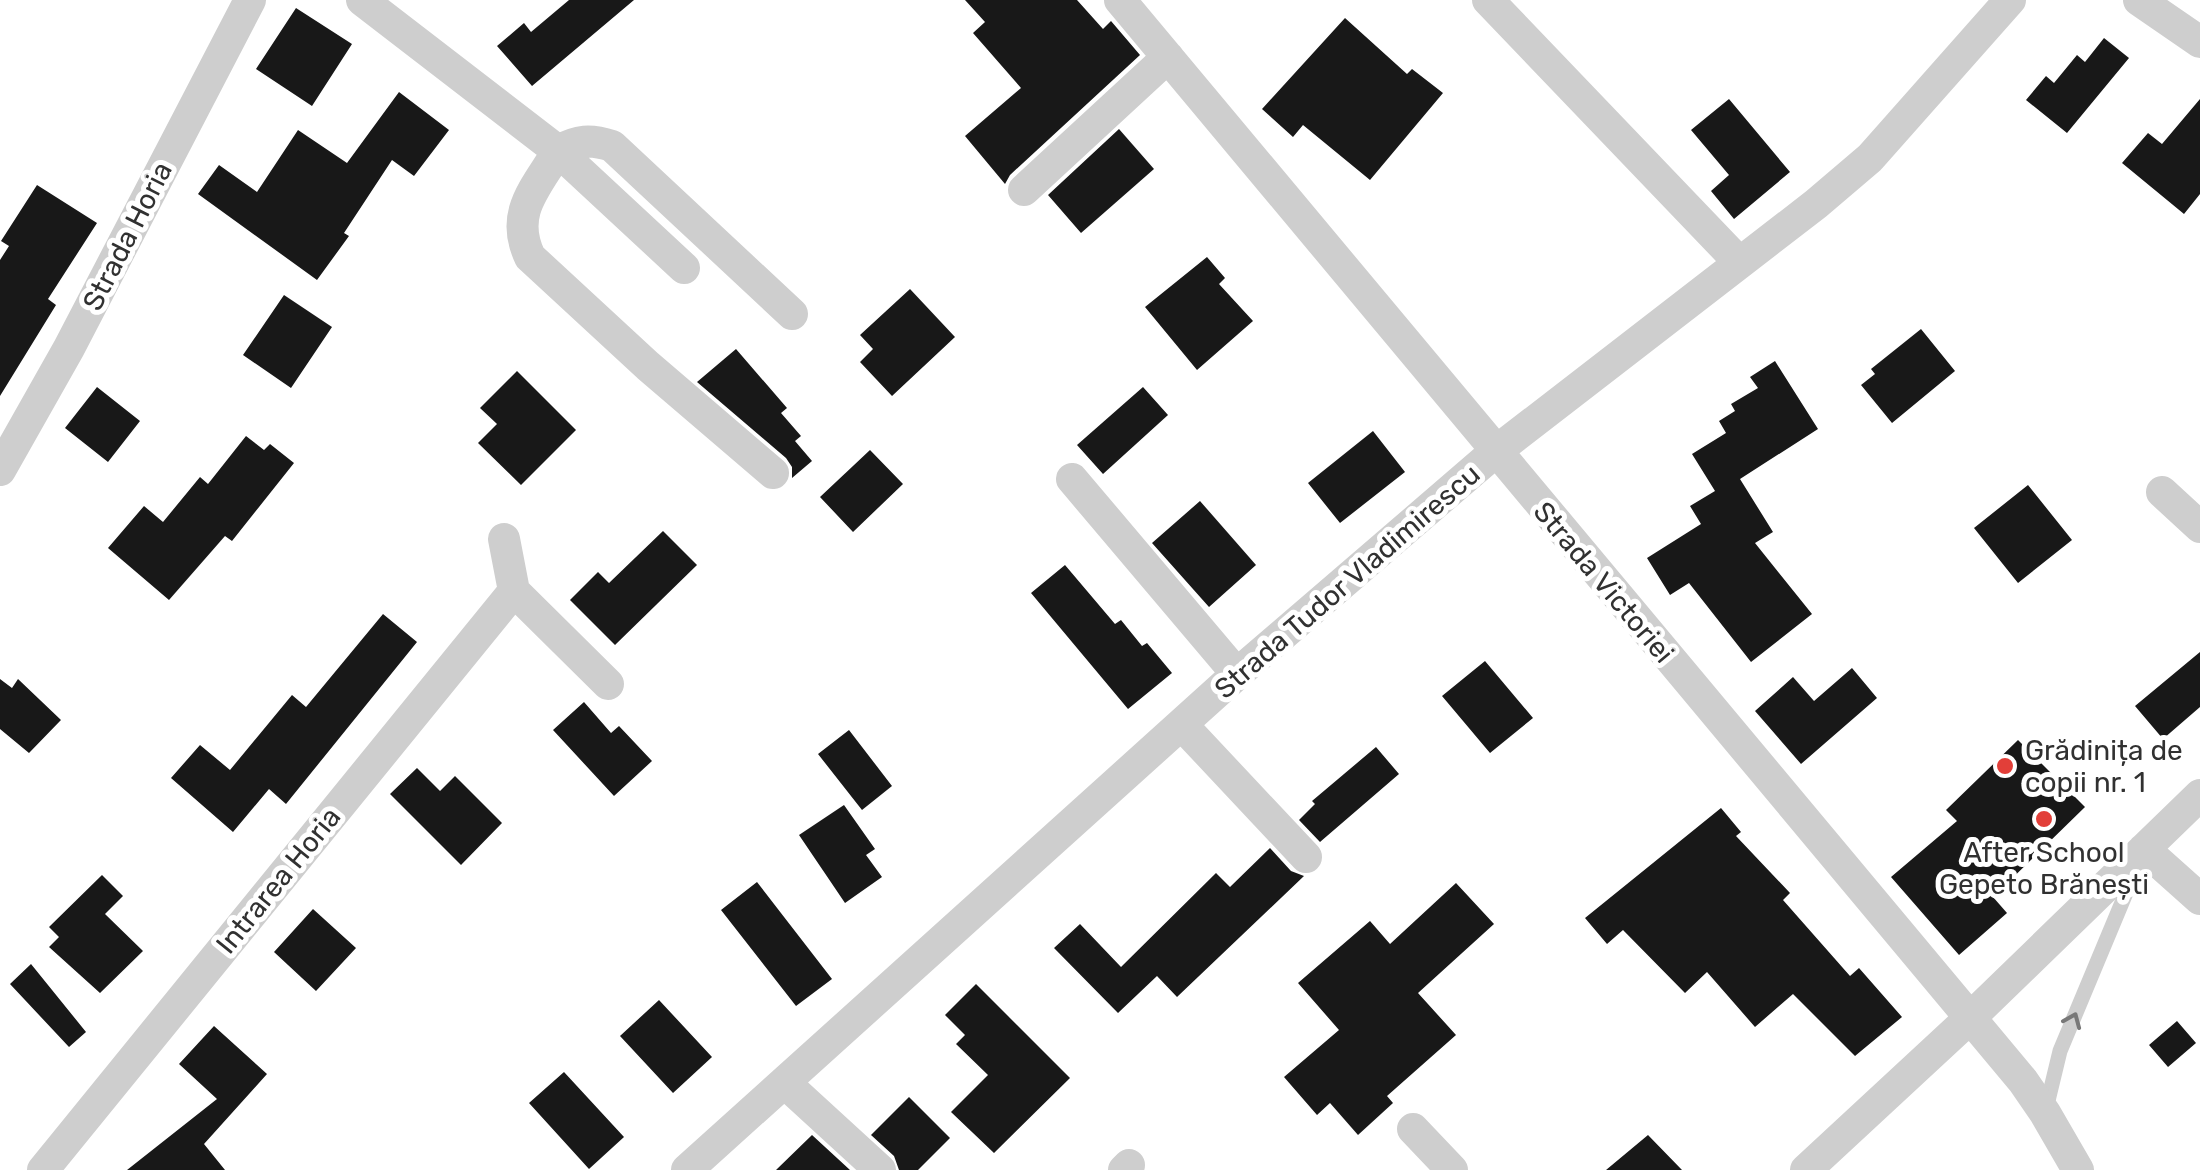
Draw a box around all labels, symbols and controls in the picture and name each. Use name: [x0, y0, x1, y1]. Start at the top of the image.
street label: Strada Horia: [76, 156, 179, 316]
street label: Strada Tudor Vladimirescu: [1208, 457, 1487, 706]
street label: Strada Victoriei: [1527, 495, 1680, 669]
place label: Grădinița de copii nr. 1: [2025, 734, 2183, 799]
marker: Grădinița de copii nr. 1: [1994, 755, 2016, 777]
street label: Intrarea Horia: [209, 801, 347, 960]
marker: After School Gepeto Brănești: [2033, 808, 2055, 830]
place label: After School Gepeto Brănești: [1939, 836, 2149, 901]
one-way arrow: [2061, 1012, 2081, 1030]

